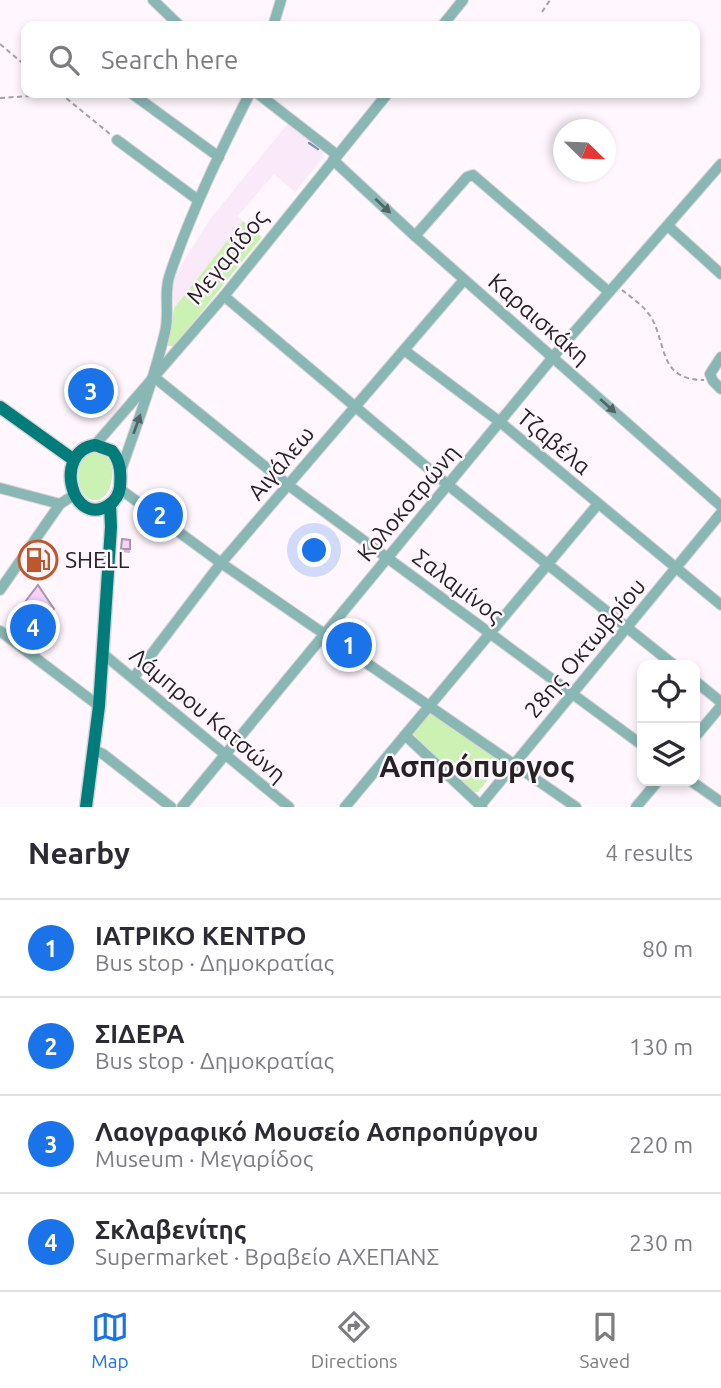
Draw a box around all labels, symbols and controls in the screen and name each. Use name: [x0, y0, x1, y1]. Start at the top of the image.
search box: [21, 21, 700, 98]
icon: search: [45, 41, 83, 79]
text: Search here: [101, 45, 238, 74]
north arrow: [553, 119, 616, 182]
one-way arrow: [374, 198, 391, 214]
street label: Μεγαρίδος: [181, 205, 273, 309]
street label: Καραισκάκη: [484, 268, 595, 369]
pin: 3: [68, 365, 114, 417]
one-way arrow: [600, 398, 617, 413]
street label: Τζαβέλα: [512, 404, 596, 480]
one-way arrow: [132, 413, 143, 434]
street label: Αιγάλεω: [243, 421, 319, 505]
street label: Κολοκοτρώνη: [352, 440, 463, 566]
pin: 2: [137, 489, 183, 541]
your location: [297, 533, 331, 567]
fuel station icon: SHELL: [17, 539, 59, 581]
street label: Σαλαμίνος: [408, 544, 508, 628]
place label: SHELL: [65, 547, 130, 572]
street label: 28ης Οκτωβρίου: [519, 573, 651, 723]
pin: 4: [10, 601, 56, 653]
pin: 1: [326, 619, 372, 671]
street label: Λάμπρου Κατσώνη: [126, 642, 291, 787]
map controls: [637, 660, 700, 786]
button: locate: [637, 660, 700, 723]
button: layers: [637, 723, 700, 786]
district label: Ασπρόπυργος: [379, 749, 575, 783]
text: Nearby: [28, 836, 130, 870]
text: 4 results: [605, 840, 693, 865]
text: ΙΑΤΡΙΚΟ ΚΕΝΤΡΟ: [95, 921, 307, 950]
text: 1: [45, 936, 57, 961]
text: 80 m: [642, 936, 693, 961]
text: Bus stop · Δημοκρατίας: [95, 950, 334, 975]
text: ΣΙΔΕΡΑ: [95, 1019, 185, 1048]
text: 2: [45, 1034, 57, 1059]
text: 130 m: [629, 1034, 693, 1059]
text: Bus stop · Δημοκρατίας: [95, 1048, 334, 1073]
text: Λαογραφικό Μουσείο Ασπροπύργου: [95, 1117, 539, 1146]
text: 3: [45, 1132, 57, 1157]
text: 220 m: [629, 1132, 693, 1157]
text: Museum · Μεγαρίδος: [95, 1146, 313, 1171]
text: Σκλαβενίτης: [95, 1215, 246, 1244]
text: 4: [45, 1230, 57, 1255]
text: 230 m: [629, 1230, 693, 1255]
text: Supermarket · Βραβείο ΑΧΕΠΑΝΣ: [95, 1244, 439, 1269]
tab: Map: [91, 1308, 129, 1372]
tab: Directions: [311, 1308, 398, 1372]
tab: Saved: [579, 1308, 630, 1372]

